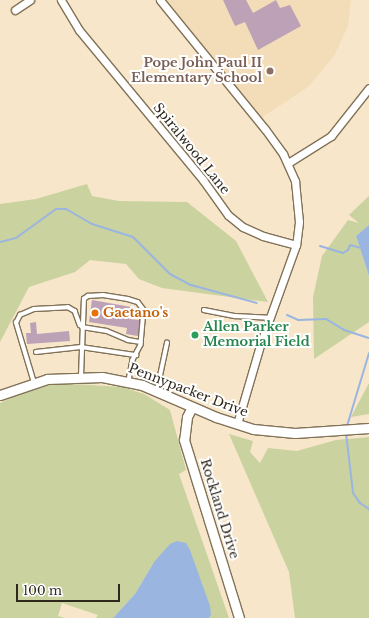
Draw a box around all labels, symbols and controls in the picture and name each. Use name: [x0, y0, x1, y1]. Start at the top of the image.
place label: Pope John Paul II Elementary School: [131, 56, 262, 87]
marker: Pope John Paul II Elementary School: [265, 66, 275, 76]
street label: Spiralwood Lane: [150, 100, 232, 198]
place label: Gaetano's: [103, 305, 168, 321]
marker: Gaetano's: [90, 308, 100, 318]
place label: Allen Parker Memorial Field: [203, 320, 310, 351]
marker: Allen Parker Memorial Field: [190, 330, 200, 340]
street label: Pennypacker Drive: [126, 361, 250, 421]
street label: Rockland Drive: [196, 457, 242, 561]
scale bar: [18, 576, 122, 602]
text: 100 m: [23, 583, 62, 598]

